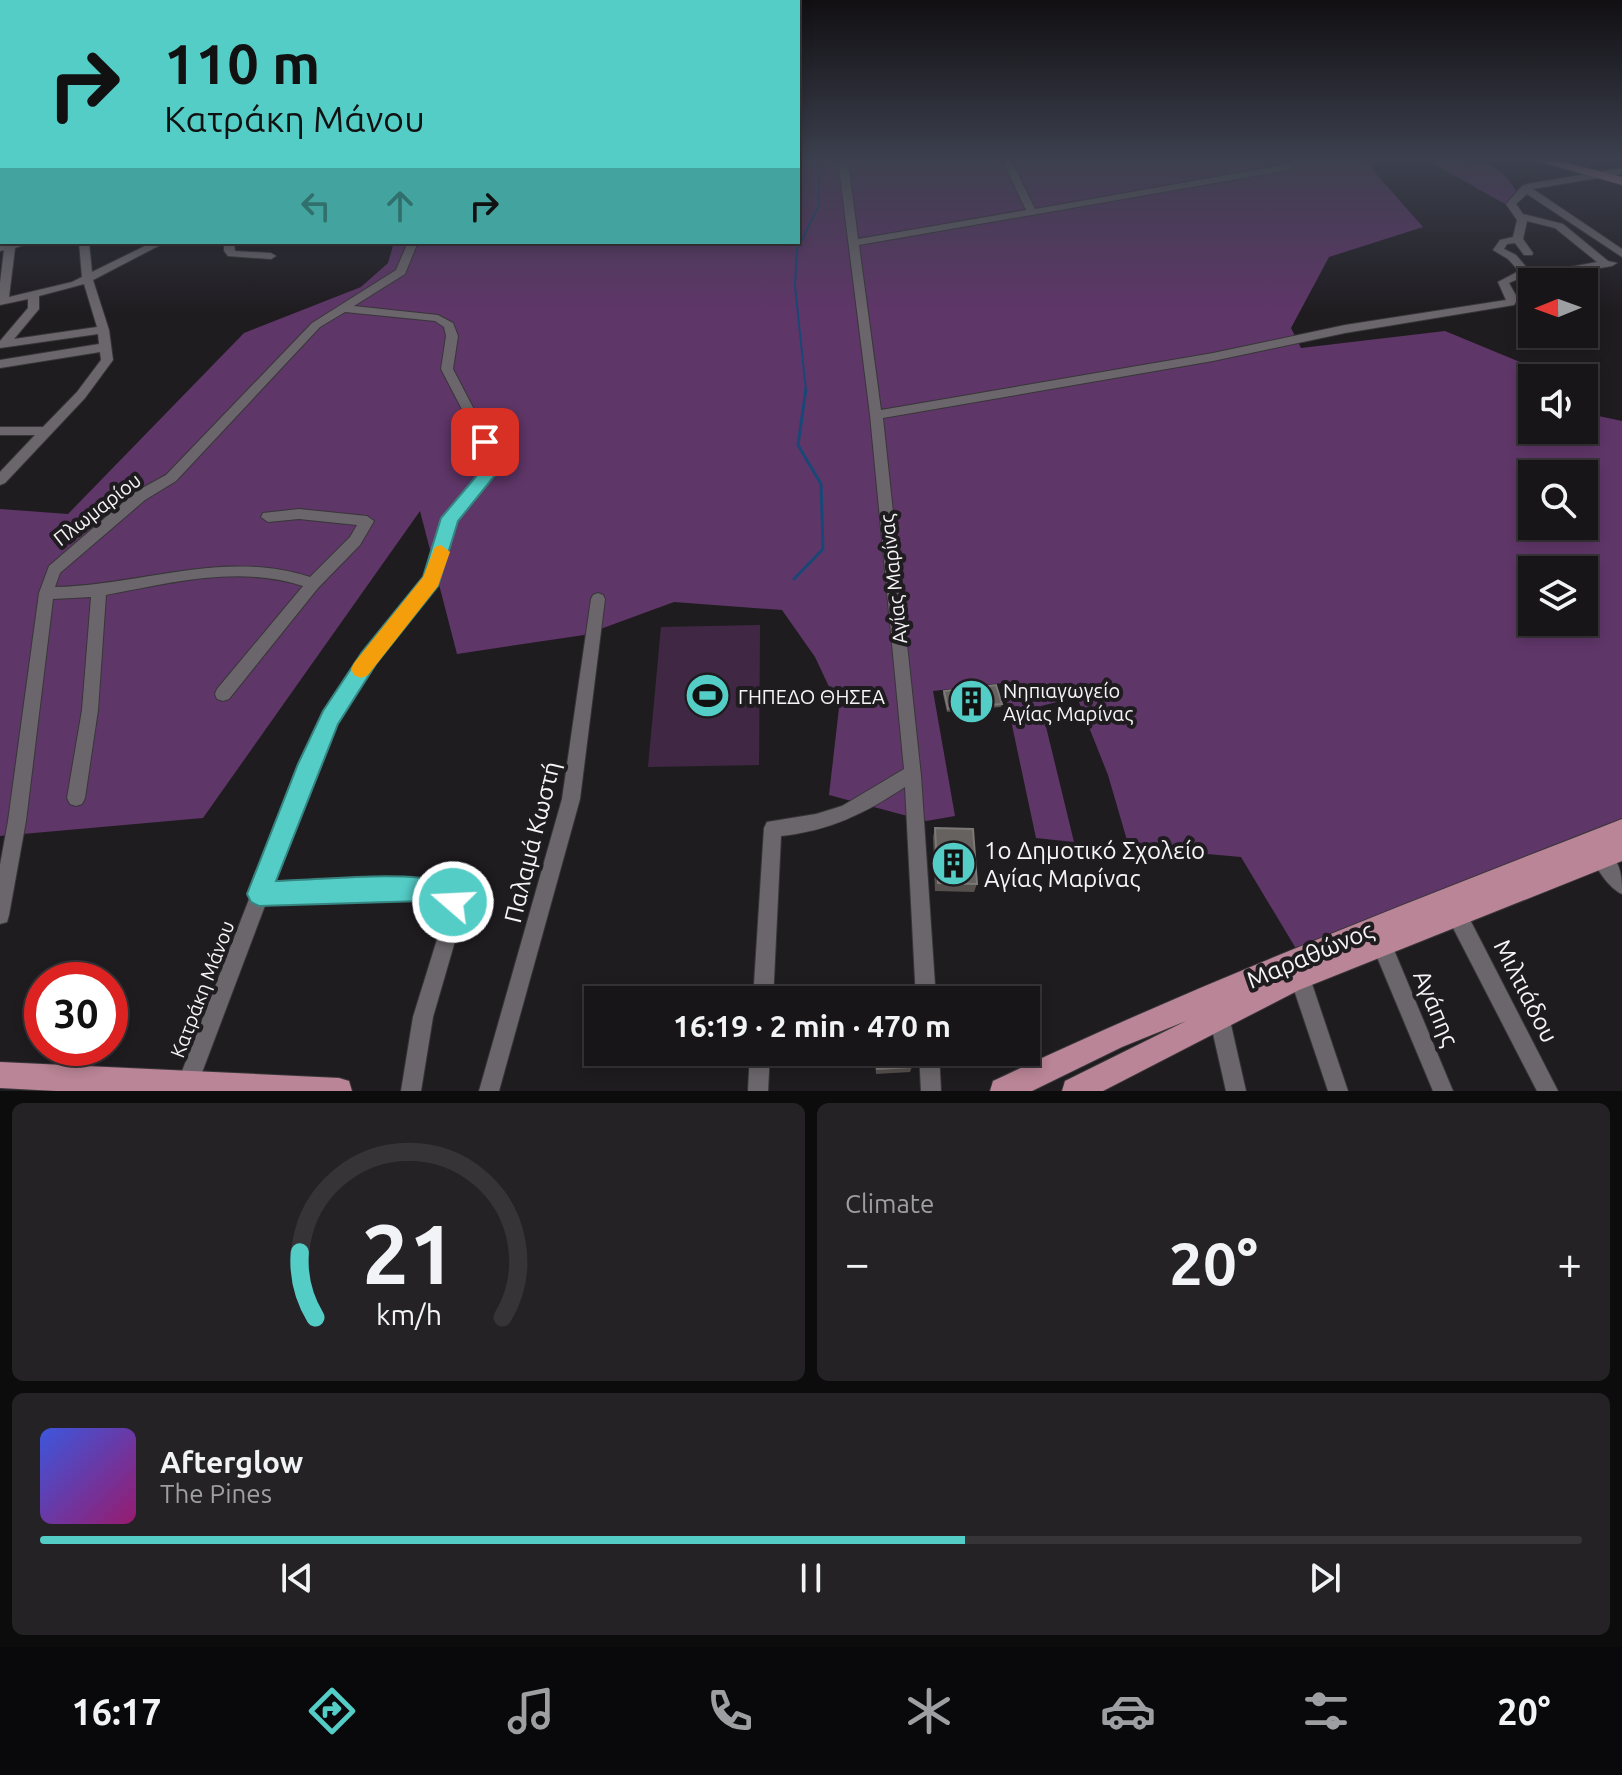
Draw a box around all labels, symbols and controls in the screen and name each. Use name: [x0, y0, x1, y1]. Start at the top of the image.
icon: right: [32, 32, 136, 136]
text: 110 m: [164, 32, 320, 95]
text: Κατράκη Μάνου: [164, 98, 425, 139]
icon: left: [294, 184, 338, 228]
icon: ahead: [378, 184, 422, 228]
icon: right: [462, 184, 506, 228]
north arrow: [1518, 268, 1598, 348]
map controls: [1518, 268, 1598, 636]
button: sound: [1518, 364, 1598, 444]
pin: [451, 408, 519, 476]
icon: arrive: [463, 420, 507, 464]
button: search: [1518, 460, 1598, 540]
street label: Πλωμαρίου: [49, 468, 145, 550]
street label: Αγίας Μαρίνας: [875, 513, 911, 645]
button: layers: [1518, 556, 1598, 636]
sports icon: ΓΗΠΕΔΟ ΘΗΣΕΑ: [683, 672, 731, 720]
building icon: Νηπιαγωγείο Αγίας Μαρίνας: [948, 677, 996, 725]
place label: Νηπιαγωγείο Αγίας Μαρίνας: [1003, 679, 1133, 725]
place label: ΓΗΠΕΔΟ ΘΗΣΕΑ: [738, 685, 885, 708]
street label: Παλαμά Κωστή: [499, 759, 565, 925]
place label: 1ο Δημοτικό Σχολείο Αγίας Μαρίνας: [984, 837, 1205, 892]
building icon: 1ο Δημοτικό Σχολείο Αγίας Μαρίνας: [929, 840, 977, 888]
position arrow: [411, 860, 495, 944]
street label: Μαραθώνος: [1243, 916, 1377, 994]
street label: Κατράκη Μάνου: [165, 917, 239, 1061]
street label: Μιλτιάδου: [1489, 935, 1563, 1047]
speed limit sign: 30: [24, 962, 128, 1066]
street label: Αγάπης: [1408, 966, 1464, 1050]
text: 16:19 · 2 min · 470 m: [673, 1009, 951, 1043]
text: Climate: [845, 1189, 934, 1218]
text: 21: [362, 1206, 455, 1300]
text: 20°: [1169, 1229, 1258, 1296]
text: −: [845, 1238, 870, 1287]
text: +: [1557, 1238, 1582, 1287]
text: km/h: [376, 1298, 442, 1330]
text: Afterglow: [160, 1445, 303, 1479]
text: The Pines: [160, 1479, 272, 1508]
icon: previous: [275, 1556, 319, 1600]
icon: pause: [789, 1556, 833, 1600]
icon: next: [1303, 1556, 1347, 1600]
icon: directions: [304, 1683, 360, 1739]
icon: music: [503, 1683, 559, 1739]
icon: phone: [702, 1683, 758, 1739]
icon: climate: [901, 1683, 957, 1739]
icon: car: [1100, 1683, 1156, 1739]
icon: filters: [1298, 1683, 1354, 1739]
text: 16:17: [71, 1691, 161, 1732]
text: 20°: [1497, 1691, 1551, 1732]

